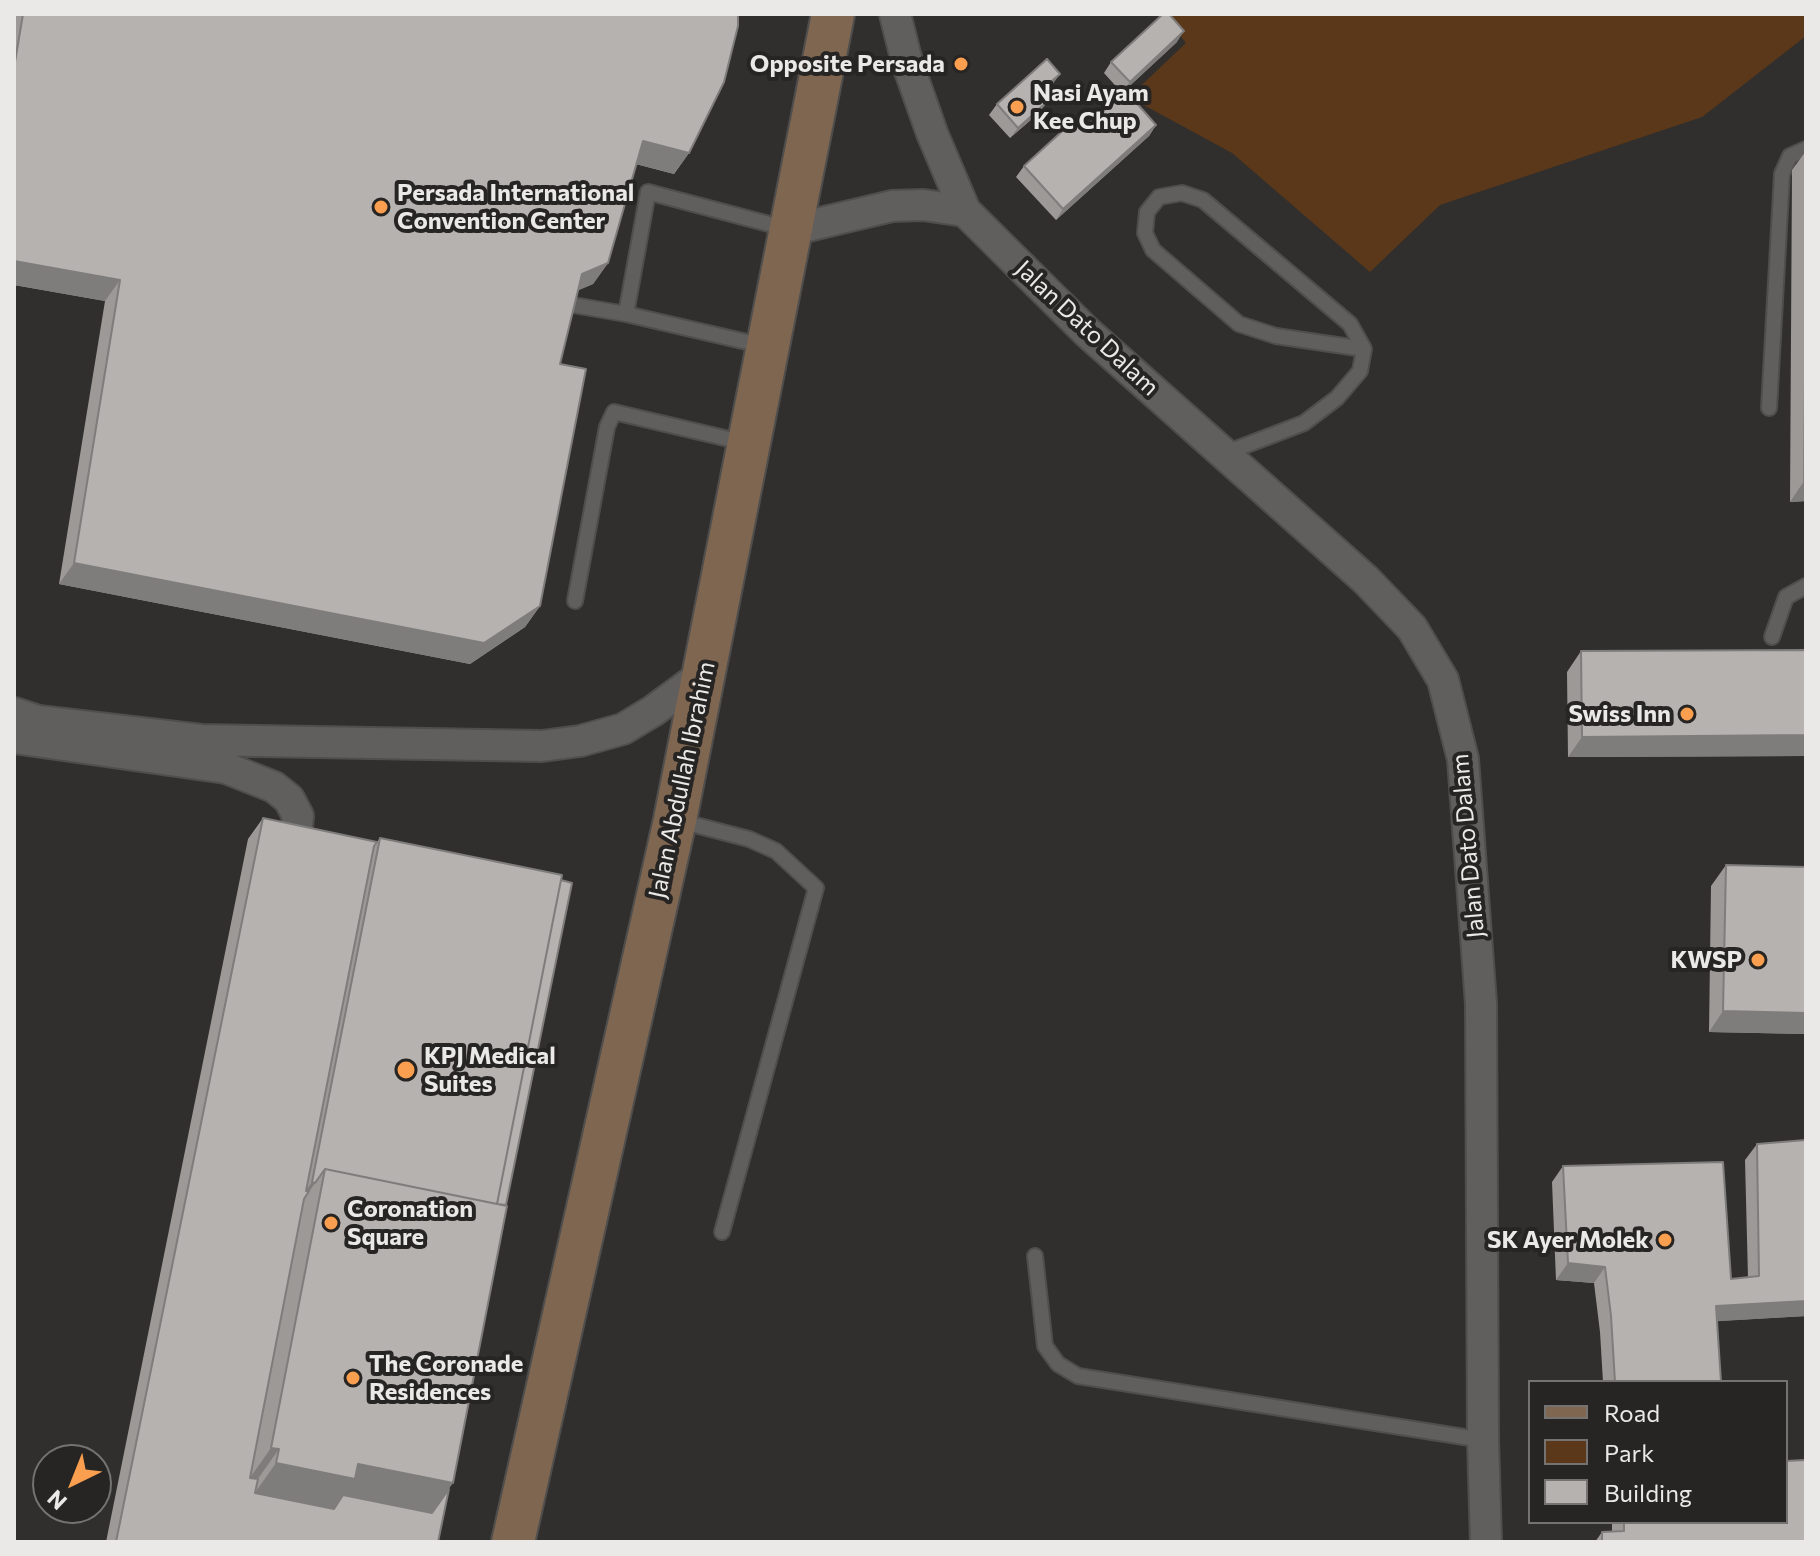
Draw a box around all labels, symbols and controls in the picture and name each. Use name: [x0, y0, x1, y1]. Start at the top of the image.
place label: Opposite Persada: [750, 50, 945, 78]
marker: Opposite Persada: [952, 55, 970, 73]
place label: Nasi Ayam Kee Chup: [1033, 79, 1149, 135]
marker: Nasi Ayam Kee Chup: [1008, 98, 1026, 116]
place label: Persada International Convention Center: [397, 179, 634, 235]
marker: Persada International Convention Center: [372, 198, 390, 216]
street label: Jalan Dato Dalam: [1009, 254, 1165, 402]
street label: Jalan Abdullah Ibrahim: [643, 659, 721, 901]
place label: Swiss Inn: [1568, 700, 1671, 728]
marker: Swiss Inn: [1678, 705, 1696, 723]
street label: Jalan Dato Dalam: [1446, 753, 1490, 939]
place label: KWSP: [1671, 946, 1742, 974]
marker: KWSP: [1749, 951, 1767, 969]
place label: KPJ Medical Suites: [424, 1042, 556, 1098]
marker: KPJ Medical Suites: [395, 1059, 417, 1081]
place label: Coronation Square: [347, 1195, 473, 1251]
marker: Coronation Square: [322, 1214, 340, 1232]
place label: SK Ayer Molek: [1487, 1226, 1649, 1254]
marker: SK Ayer Molek: [1656, 1231, 1674, 1249]
place label: The Coronade Residences: [369, 1350, 523, 1406]
marker: The Coronade Residences: [344, 1369, 362, 1387]
legend: [1528, 1380, 1788, 1524]
text: Road: [1604, 1398, 1660, 1427]
text: Park: [1604, 1438, 1654, 1467]
north arrow: [32, 1444, 112, 1524]
text: Building: [1604, 1478, 1692, 1507]
text: N: [41, 1485, 72, 1516]

